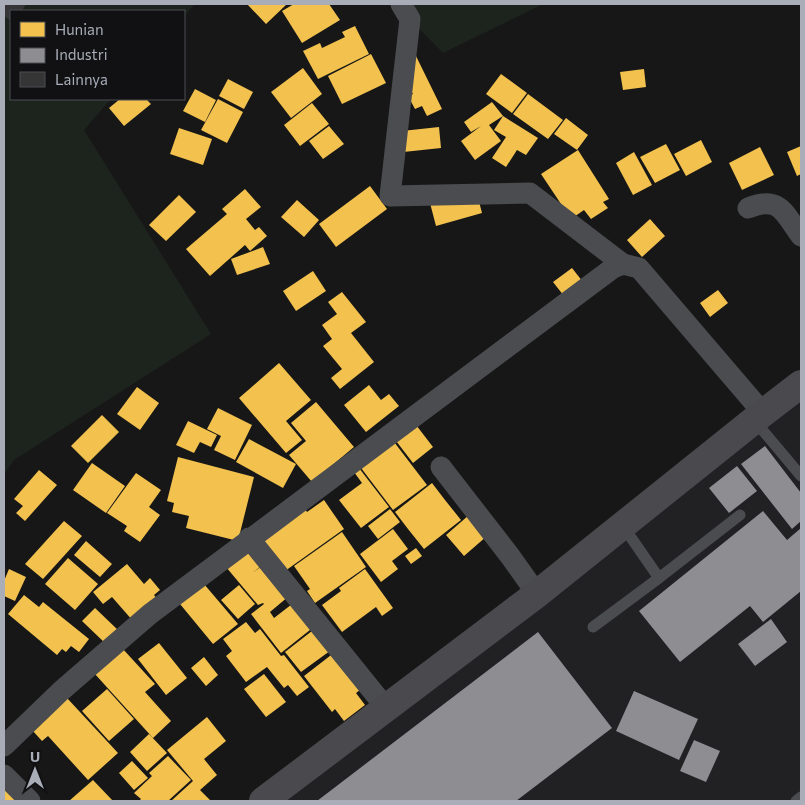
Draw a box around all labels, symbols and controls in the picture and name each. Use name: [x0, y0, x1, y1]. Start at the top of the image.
legend: [10, 10, 185, 100]
text: Hunian: [55, 20, 104, 38]
text: Industri: [55, 45, 108, 63]
text: Lainnya: [55, 70, 108, 88]
north arrow: [10, 745, 60, 795]
text: U: [30, 748, 40, 765]

